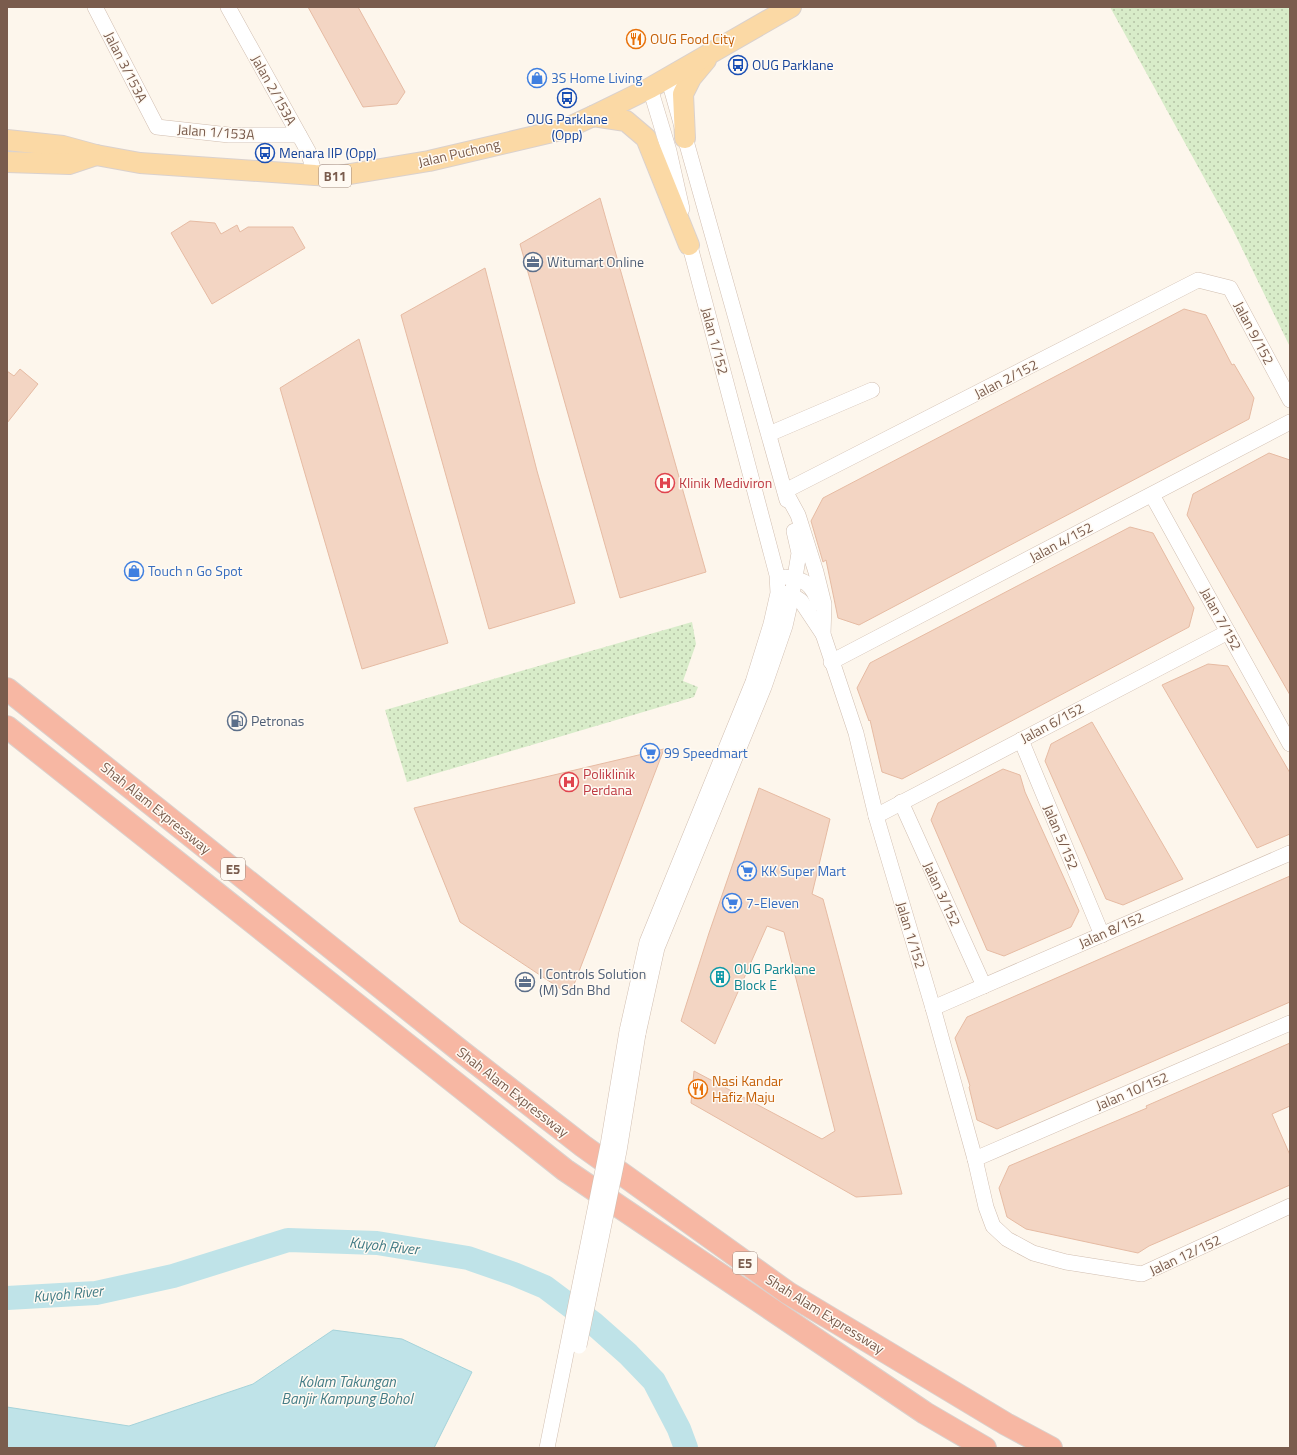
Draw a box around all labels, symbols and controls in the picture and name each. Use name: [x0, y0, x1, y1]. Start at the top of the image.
street label: Jalan 3/153A: [100, 28, 154, 107]
restaurant icon: OUG Food City: [625, 28, 647, 50]
place label: OUG Food City: [650, 28, 735, 49]
street label: Jalan 2/153A: [246, 51, 303, 129]
bus stop icon: OUG Parklane: [727, 54, 749, 76]
place label: OUG Parklane: [752, 54, 834, 75]
shop icon: 3S Home Living: [526, 67, 548, 89]
place label: 3S Home Living: [551, 67, 642, 88]
bus stop icon: OUG Parklane (Opp): [556, 87, 578, 109]
place label: OUG Parklane (Opp): [526, 108, 608, 145]
street label: Jalan 1/153A: [177, 118, 256, 145]
street label: Jalan Puchong: [416, 133, 502, 172]
bus stop icon: Menara IIP (Opp): [254, 142, 276, 164]
place label: Menara IIP (Opp): [279, 142, 376, 163]
road number: B11: [319, 165, 351, 187]
office icon: Witumart Online: [522, 251, 544, 273]
place label: Witumart Online: [547, 251, 644, 272]
street label: Jalan 9/152: [1229, 297, 1280, 368]
street label: Jalan 1/152: [696, 305, 735, 377]
street label: Jalan 2/152: [970, 354, 1041, 404]
hospital icon: Klinik Mediviron: [654, 472, 676, 494]
place label: Klinik Mediviron: [679, 472, 772, 493]
street label: Jalan 4/152: [1025, 516, 1096, 567]
shop icon: Touch n Go Spot: [123, 560, 145, 582]
place label: Touch n Go Spot: [148, 560, 243, 581]
street label: Jalan 7/152: [1196, 583, 1247, 654]
street label: Jalan 6/152: [1016, 697, 1087, 748]
fuel station icon: Petronas: [226, 710, 248, 732]
place label: Petronas: [251, 710, 304, 731]
supermarket icon: 99 Speedmart: [639, 742, 661, 764]
place label: 99 Speedmart: [664, 742, 748, 763]
street label: Shah Alam Expressway: [97, 756, 216, 859]
place label: Poliklinik Perdana: [583, 763, 636, 800]
hospital icon: Poliklinik Perdana: [558, 771, 580, 793]
street label: Jalan 5/152: [1038, 801, 1085, 873]
road number: E5: [221, 858, 245, 880]
street label: Jalan 3/152: [918, 858, 967, 930]
supermarket icon: KK Super Mart: [736, 860, 758, 882]
place label: KK Super Mart: [761, 860, 846, 881]
supermarket icon: 7-Eleven: [721, 892, 743, 914]
place label: 7-Eleven: [746, 892, 799, 913]
street label: Jalan 1/152: [891, 899, 932, 971]
street label: Jalan 8/152: [1075, 906, 1147, 953]
place label: OUG Parklane Block E: [734, 958, 816, 995]
place label: I Controls Solution (M) Sdn Bhd: [539, 963, 646, 1000]
building icon: OUG Parklane Block E: [709, 966, 731, 988]
office icon: I Controls Solution (M) Sdn Bhd: [514, 971, 536, 993]
street label: Shah Alam Expressway: [453, 1041, 574, 1142]
street label: Jalan 10/152: [1092, 1066, 1171, 1115]
place label: Nasi Kandar Hafiz Maju: [712, 1070, 783, 1107]
restaurant icon: Nasi Kandar Hafiz Maju: [687, 1078, 709, 1100]
street label: Jalan 12/152: [1146, 1229, 1224, 1280]
water label: Kuyoh River: [348, 1230, 422, 1261]
road number: E5: [733, 1252, 757, 1274]
street label: Shah Alam Expressway: [762, 1268, 889, 1359]
water label: Kuyoh River: [32, 1279, 106, 1308]
water label: Kolam Takungan Banjir Kampung Bohol: [281, 1370, 414, 1410]

